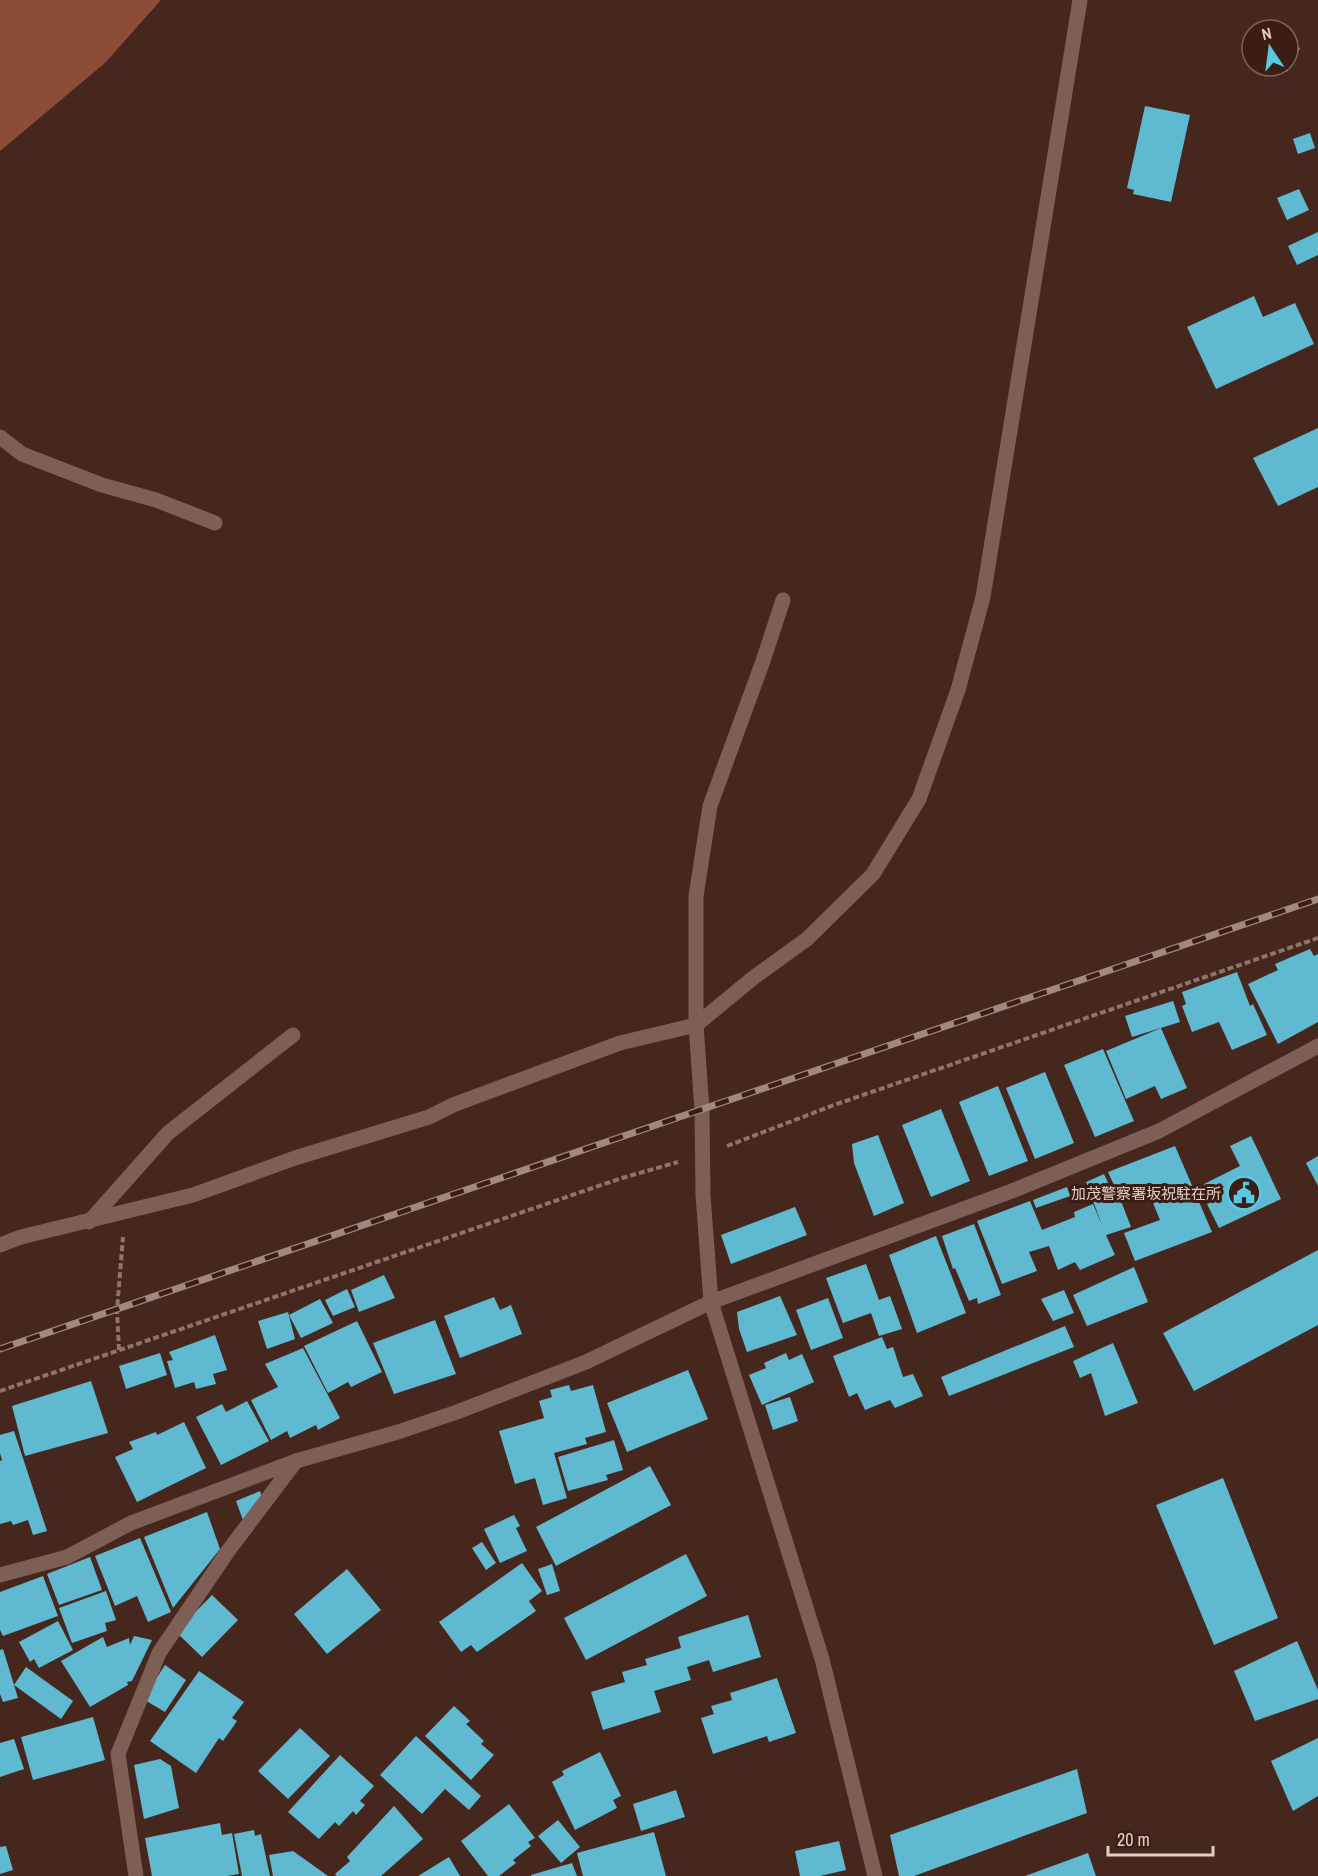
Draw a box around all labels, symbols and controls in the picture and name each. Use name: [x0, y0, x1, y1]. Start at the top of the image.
north arrow: [1240, 18, 1300, 78]
text: N: [1260, 22, 1274, 45]
public building icon: 加茂警察署坂祝駐在所: [1226, 1175, 1262, 1211]
place label: 加茂警察署坂祝駐在所: [1071, 1183, 1221, 1204]
scale bar: [1108, 1819, 1213, 1857]
text: 20 m: [1117, 1827, 1150, 1852]

